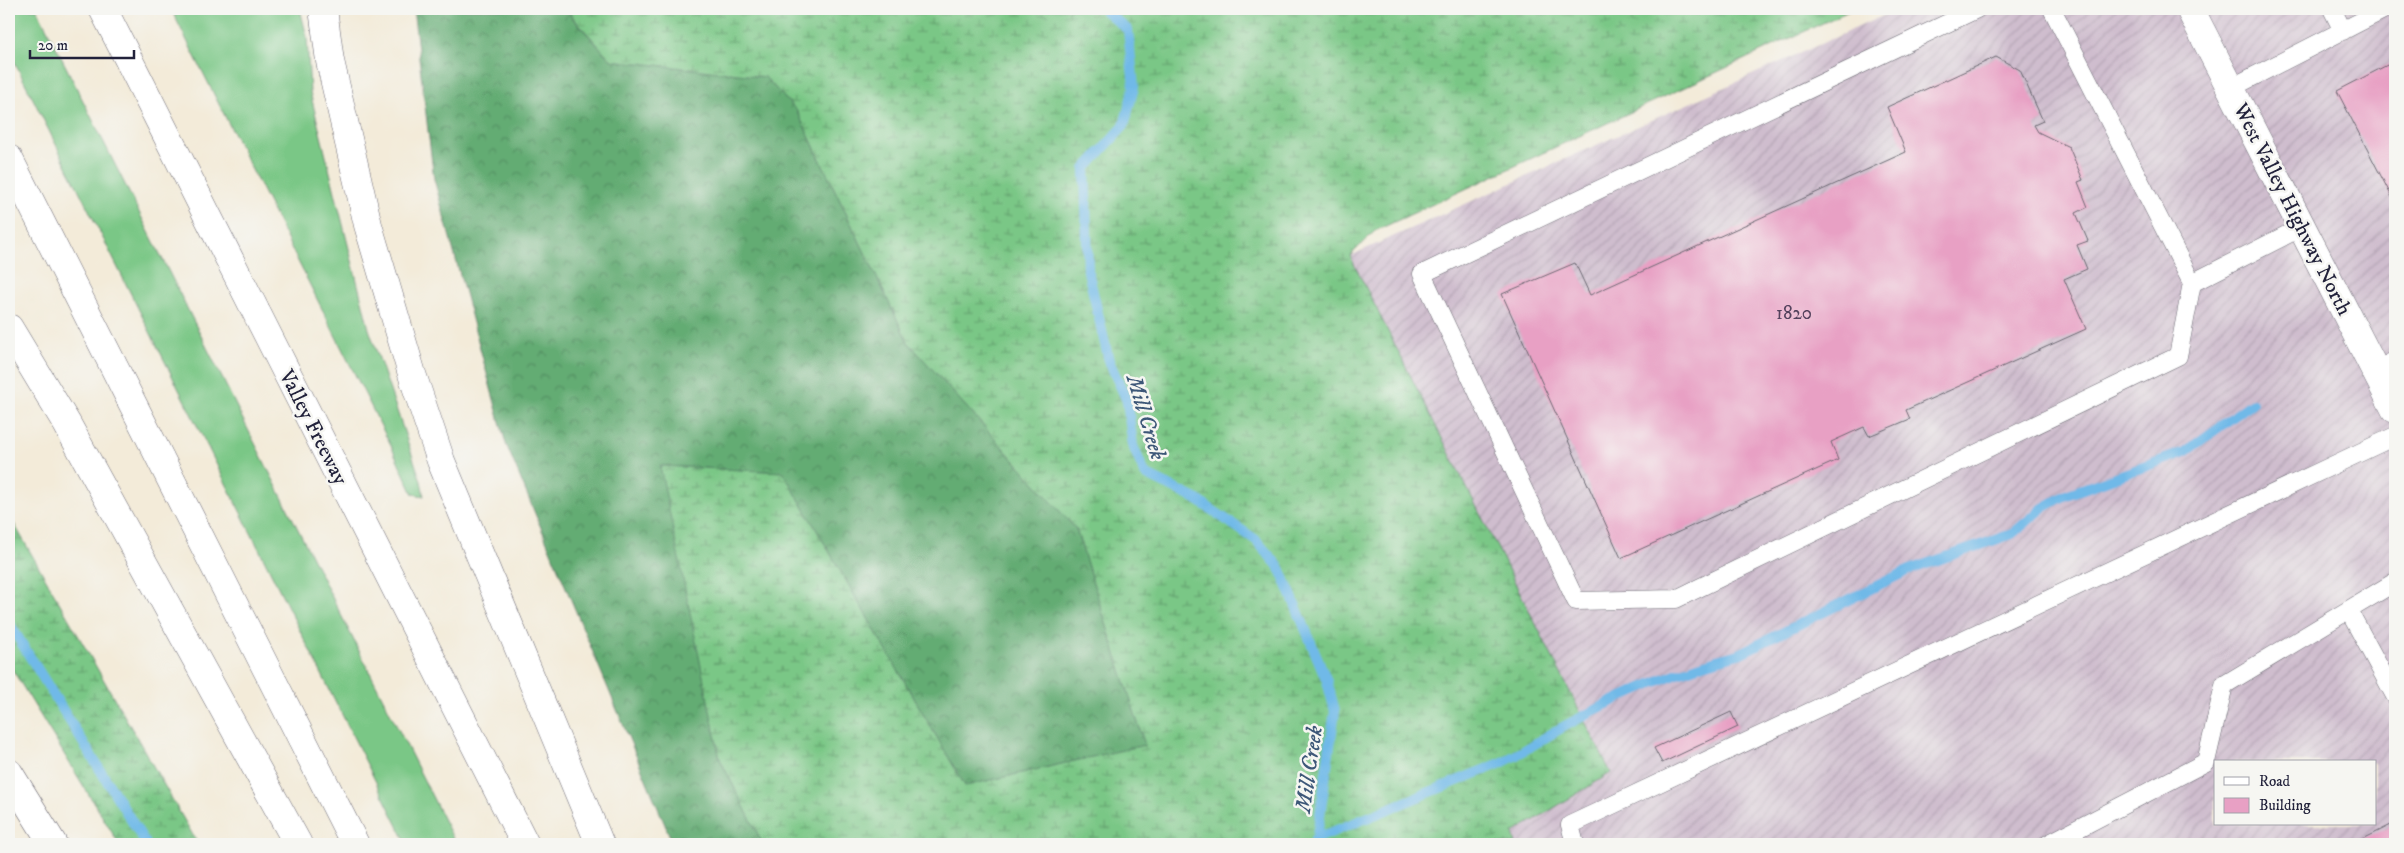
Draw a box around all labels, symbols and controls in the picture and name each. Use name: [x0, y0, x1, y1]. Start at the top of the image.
scale bar: [30, 28, 134, 60]
text: 20 m: [38, 36, 68, 55]
street label: West Valley Highway North: [2227, 98, 2357, 320]
house number: 1820: [1776, 302, 1812, 325]
street label: Valley Freeway: [273, 365, 354, 490]
water label: Mill Creek: [1119, 370, 1171, 464]
water label: Mill Creek: [1290, 723, 1329, 816]
legend: [2214, 760, 2376, 826]
text: Road: [2259, 772, 2291, 791]
text: Building: [2259, 796, 2311, 815]

